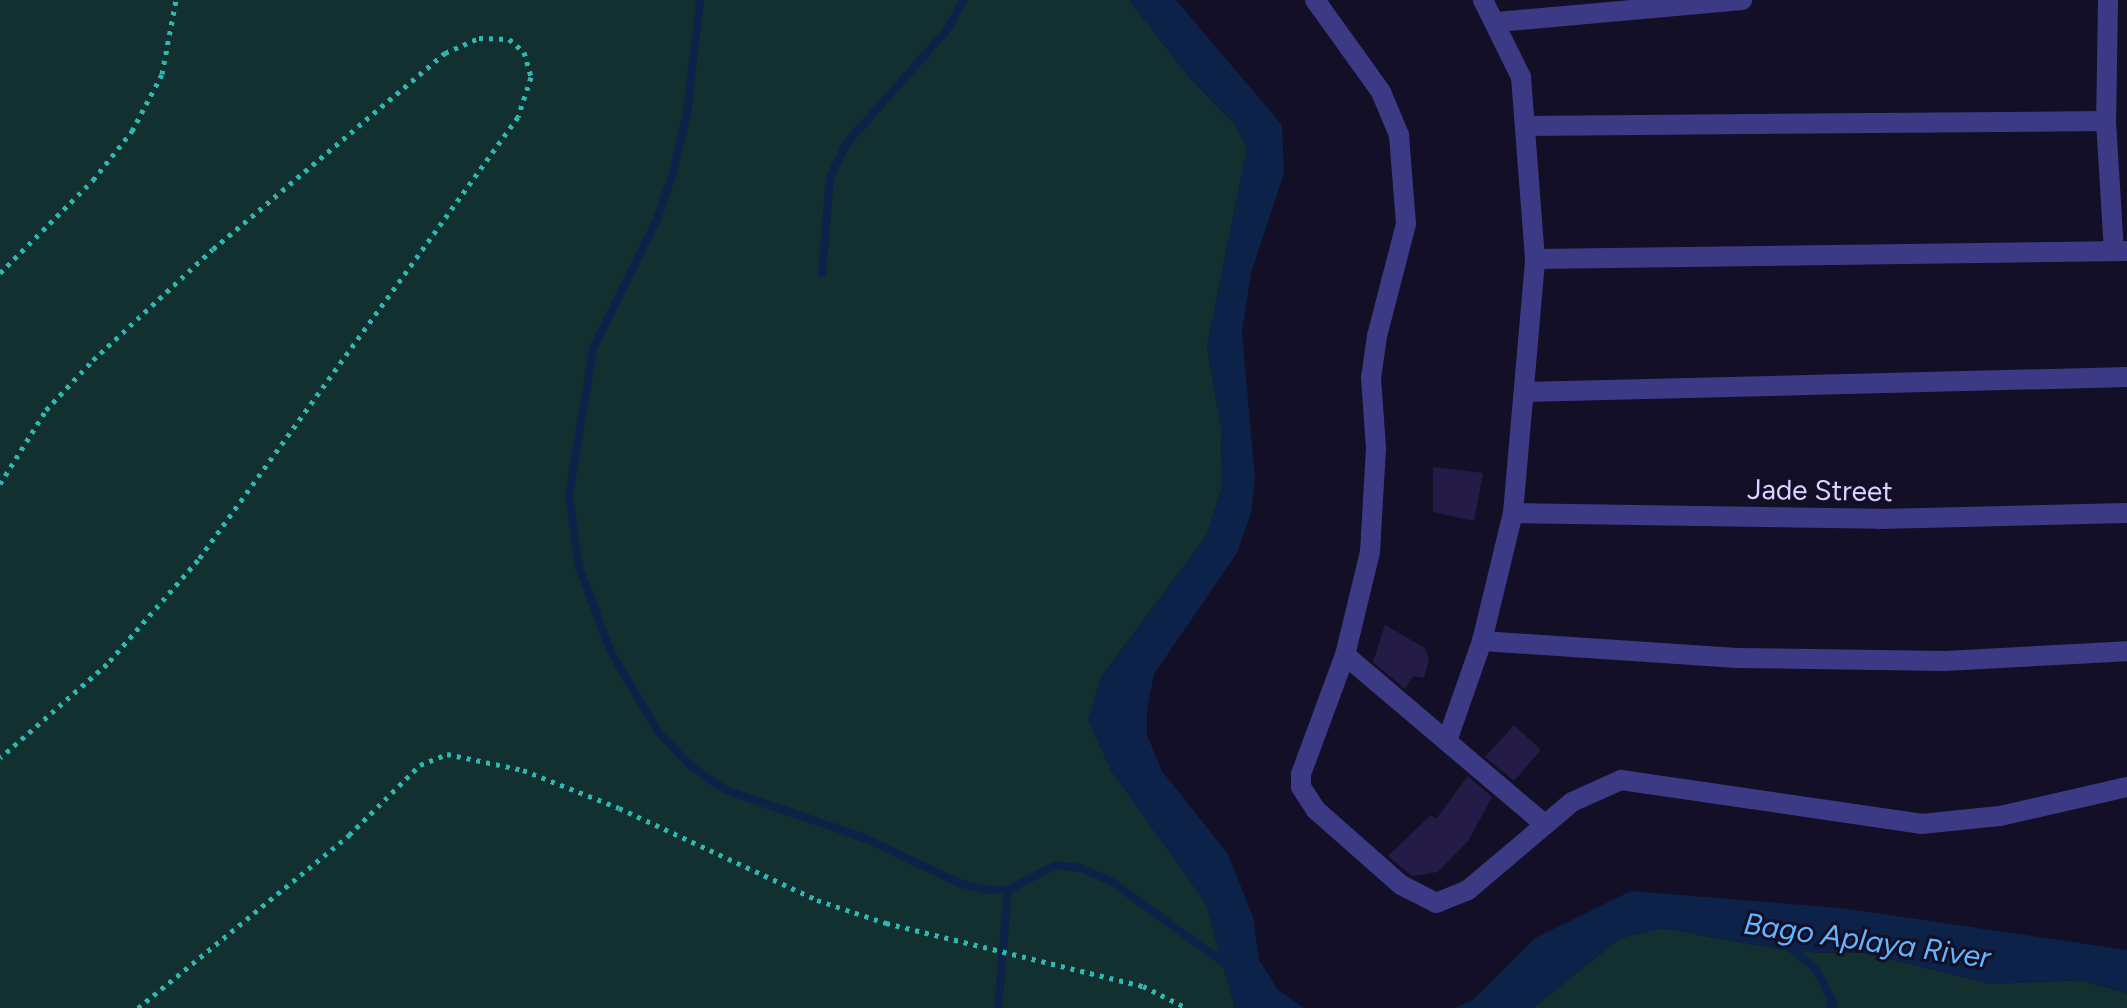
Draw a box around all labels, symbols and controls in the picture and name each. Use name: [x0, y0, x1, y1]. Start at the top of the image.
street label: Jade Street: [1747, 472, 1893, 508]
water label: Bago Aplaya River: [1741, 906, 1993, 976]

